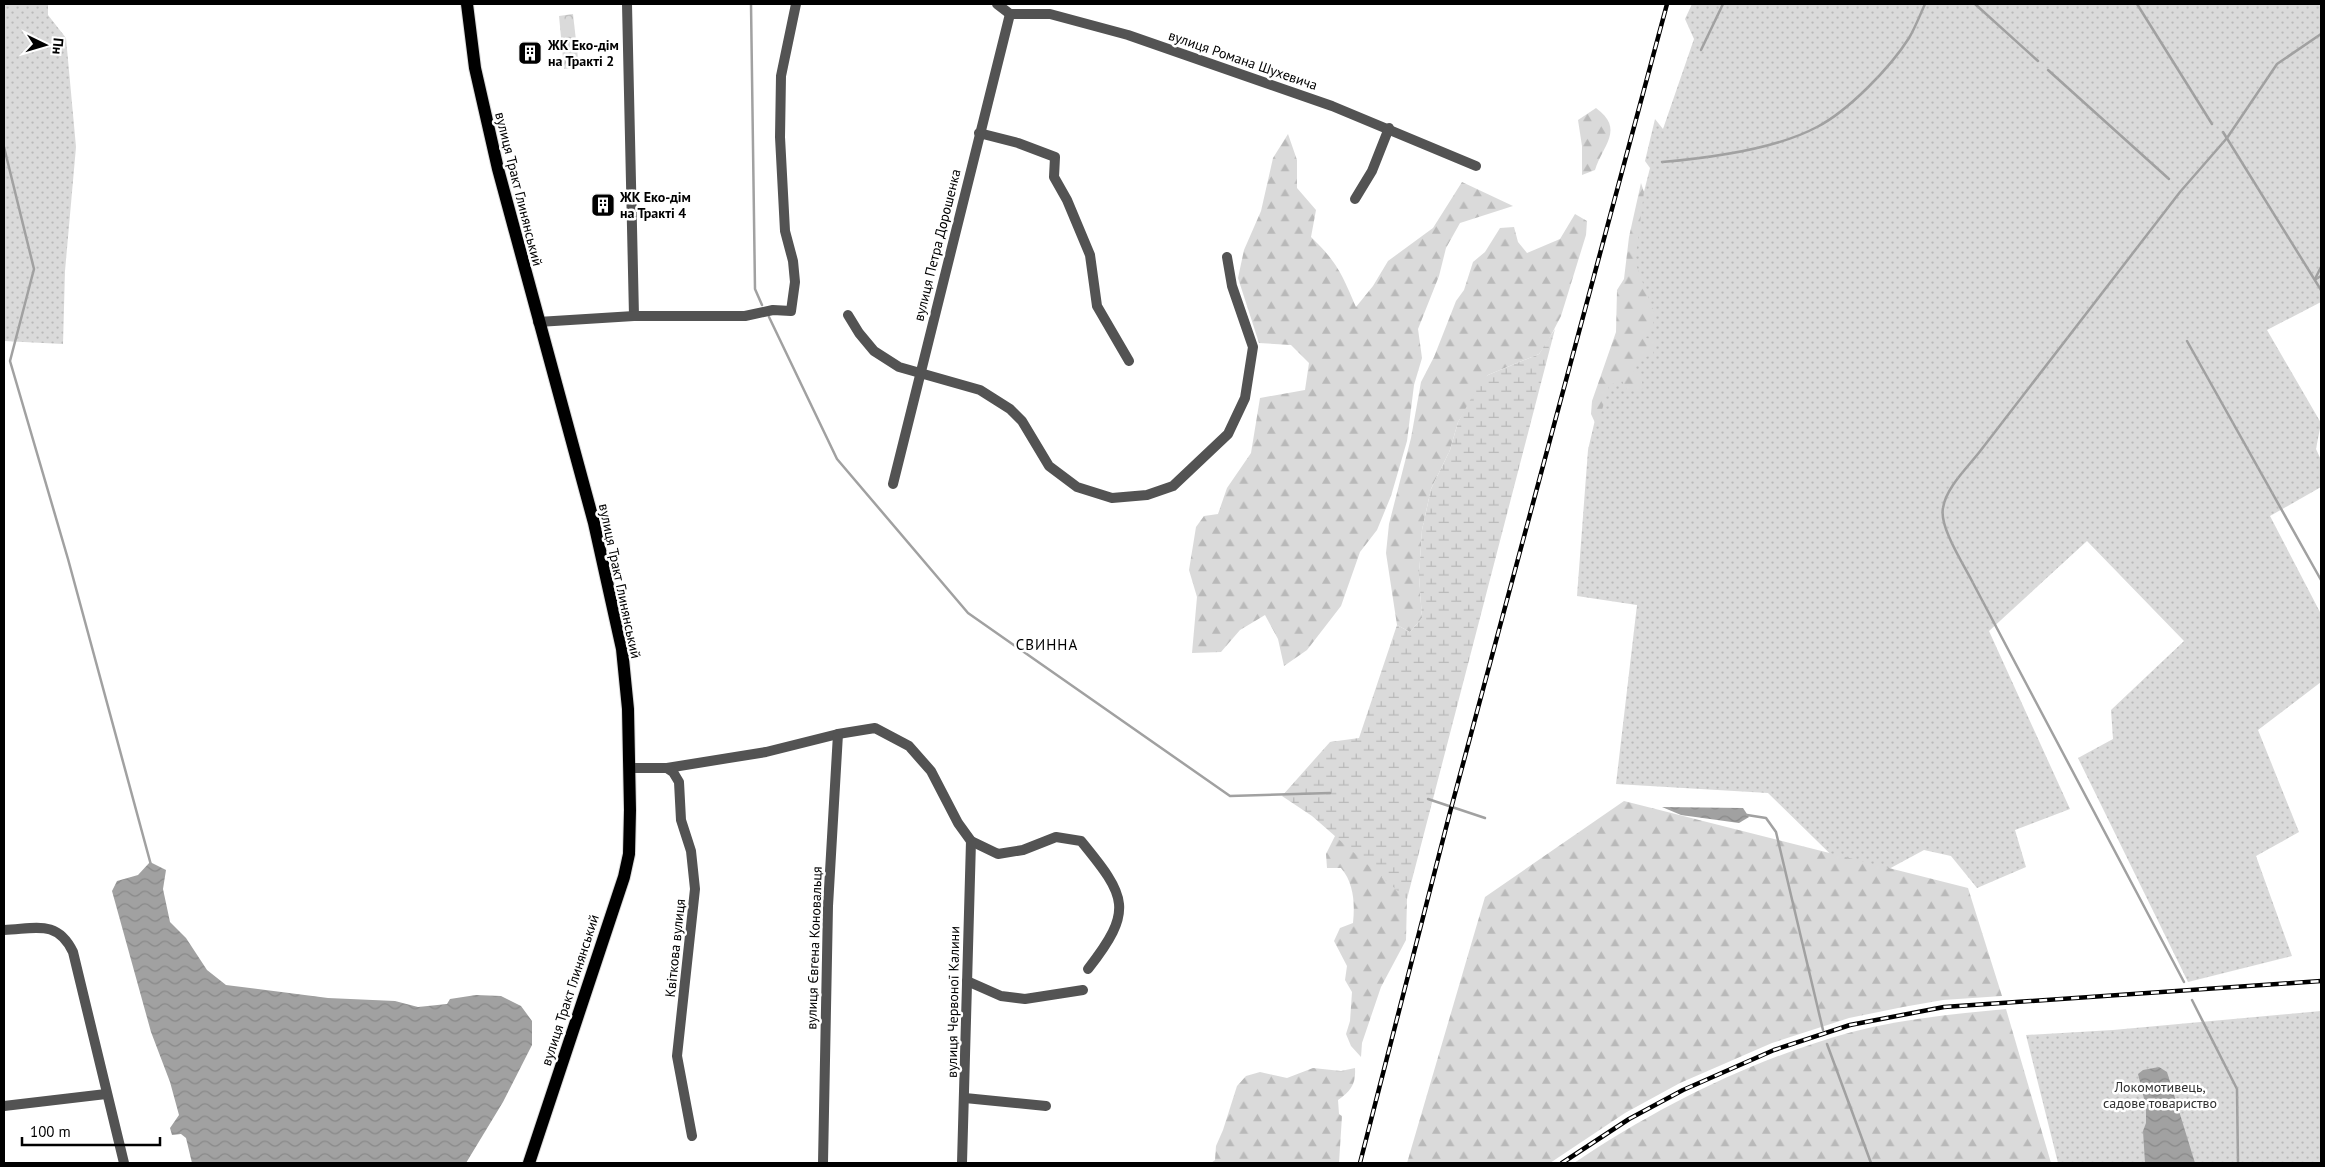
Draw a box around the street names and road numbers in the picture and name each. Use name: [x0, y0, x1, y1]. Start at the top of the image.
street label: вулиця Романа Шухевича: [1166, 26, 1320, 94]
street label: вулиця Тракт Глинянський: [491, 110, 547, 268]
street label: вулиця Петра Дорошенка: [909, 167, 965, 323]
street label: вулиця Тракт Глинянський: [595, 502, 645, 660]
street label: вулиця Євгена Коновальця: [802, 866, 826, 1030]
street label: Квіткова вулиця: [661, 898, 689, 998]
street label: вулиця Тракт Глинянський: [537, 912, 603, 1068]
street label: вулиця Червоної Калини: [943, 926, 963, 1078]

